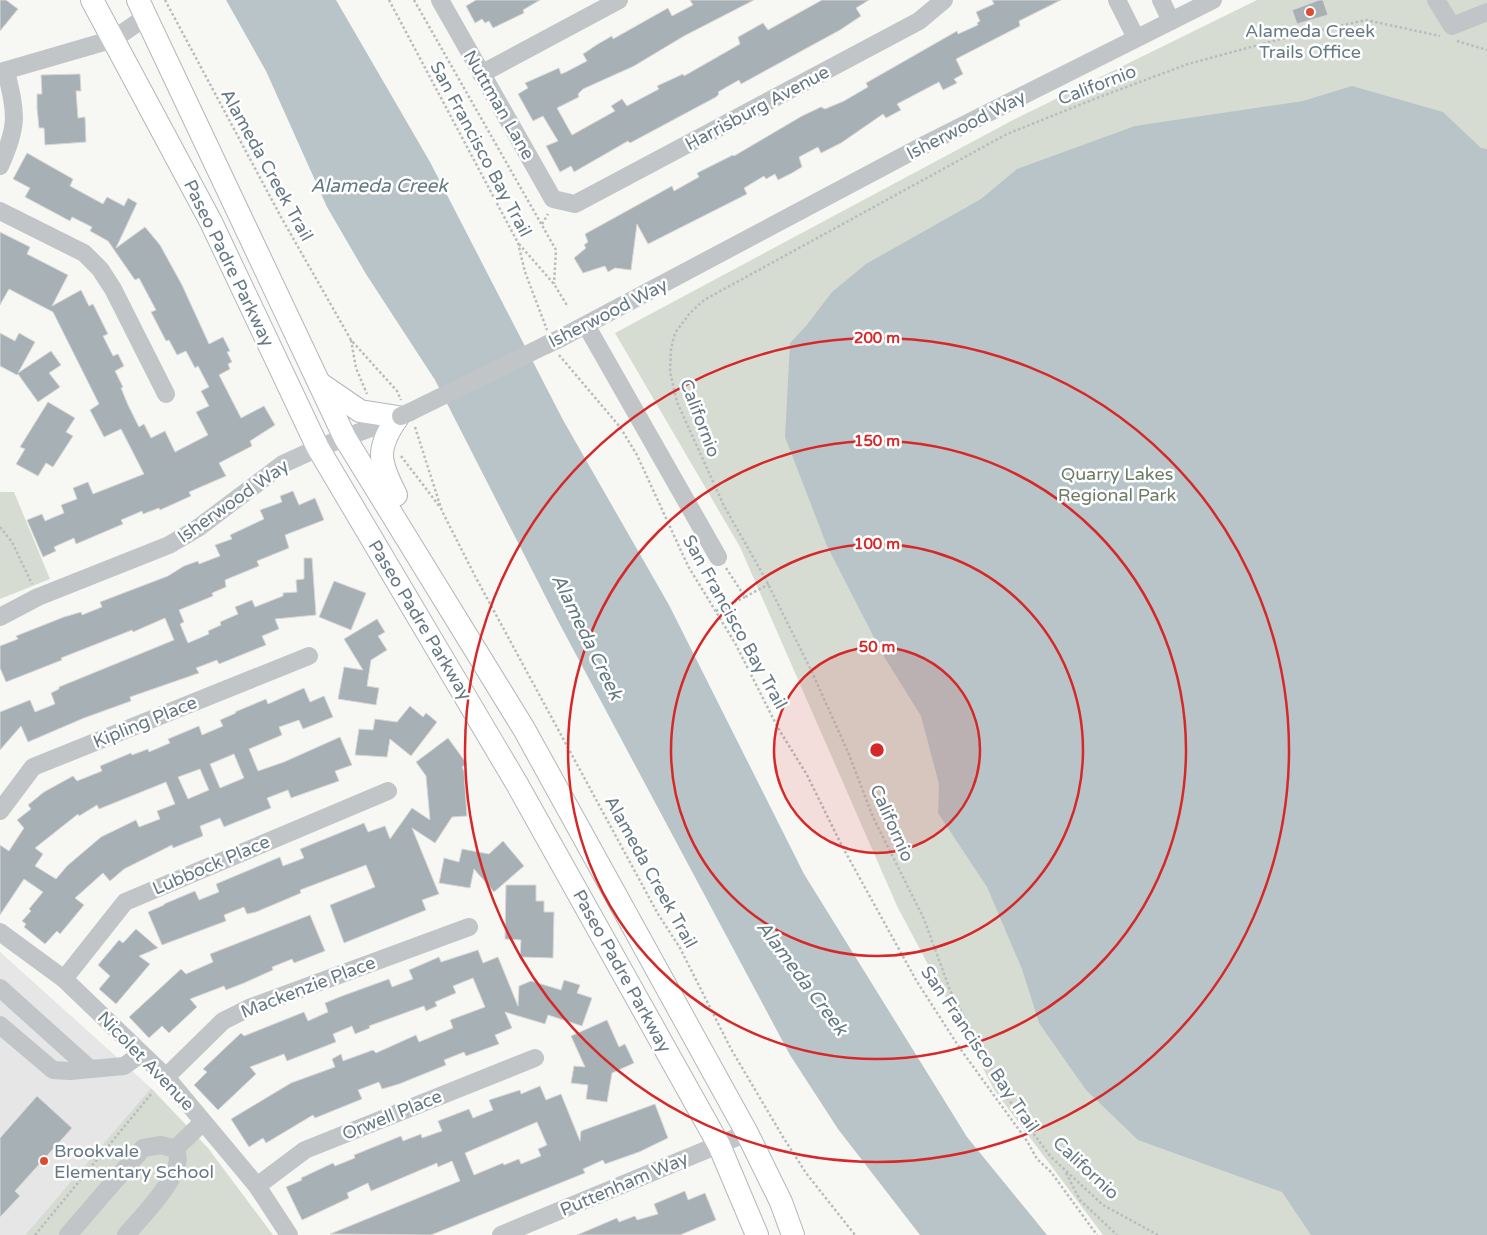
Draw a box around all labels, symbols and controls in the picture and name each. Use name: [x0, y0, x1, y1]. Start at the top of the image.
marker: Alameda Creek Trails Office: [1304, 6, 1316, 18]
place label: Alameda Creek Trails Office: [1245, 20, 1375, 63]
street label: Nuttman Lane: [459, 46, 539, 164]
street label: San Francisco Bay Trail: [425, 57, 537, 241]
street label: Californio: [1055, 60, 1139, 110]
street label: Harrisburg Avenue: [681, 61, 833, 155]
street label: Alameda Creek Trail: [216, 85, 318, 245]
street label: Isherwood Way: [903, 85, 1030, 164]
water label: Alameda Creek: [310, 175, 449, 197]
street label: Paseo Padre Parkway: [179, 176, 279, 350]
street label: Isherwood Way: [545, 273, 672, 352]
text: 200 m: [854, 329, 900, 347]
street label: Californio: [675, 376, 725, 460]
text: 150 m: [854, 432, 900, 450]
street label: Isherwood Way: [173, 454, 293, 548]
park label: Quarry Lakes Regional Park: [1058, 463, 1176, 506]
street label: San Francisco Bay Trail: [678, 531, 792, 713]
text: 100 m: [854, 535, 900, 553]
street label: Paseo Padre Parkway: [363, 536, 477, 704]
water label: Alameda Creek: [547, 571, 628, 705]
text: 50 m: [859, 638, 895, 656]
street label: Kipling Place: [90, 691, 200, 753]
centre of rings: [868, 741, 886, 759]
street label: Californio: [865, 781, 919, 865]
street label: Alameda Creek Trail: [600, 792, 702, 952]
street label: Lubbock Place: [149, 830, 273, 900]
street label: Paseo Padre Parkway: [568, 886, 676, 1057]
water label: Alameda Creek: [752, 917, 853, 1041]
street label: Mackenzie Place: [238, 951, 378, 1023]
street label: San Francisco Bay Trail: [916, 962, 1044, 1136]
street label: Nicolet Avenue: [93, 1007, 199, 1115]
street label: Orwell Place: [339, 1085, 445, 1145]
street label: Californio: [1048, 1132, 1124, 1204]
place label: Brookvale Elementary School: [54, 1140, 214, 1183]
street label: Puttenham Way: [557, 1147, 692, 1221]
marker: Brookvale Elementary School: [38, 1155, 50, 1167]

